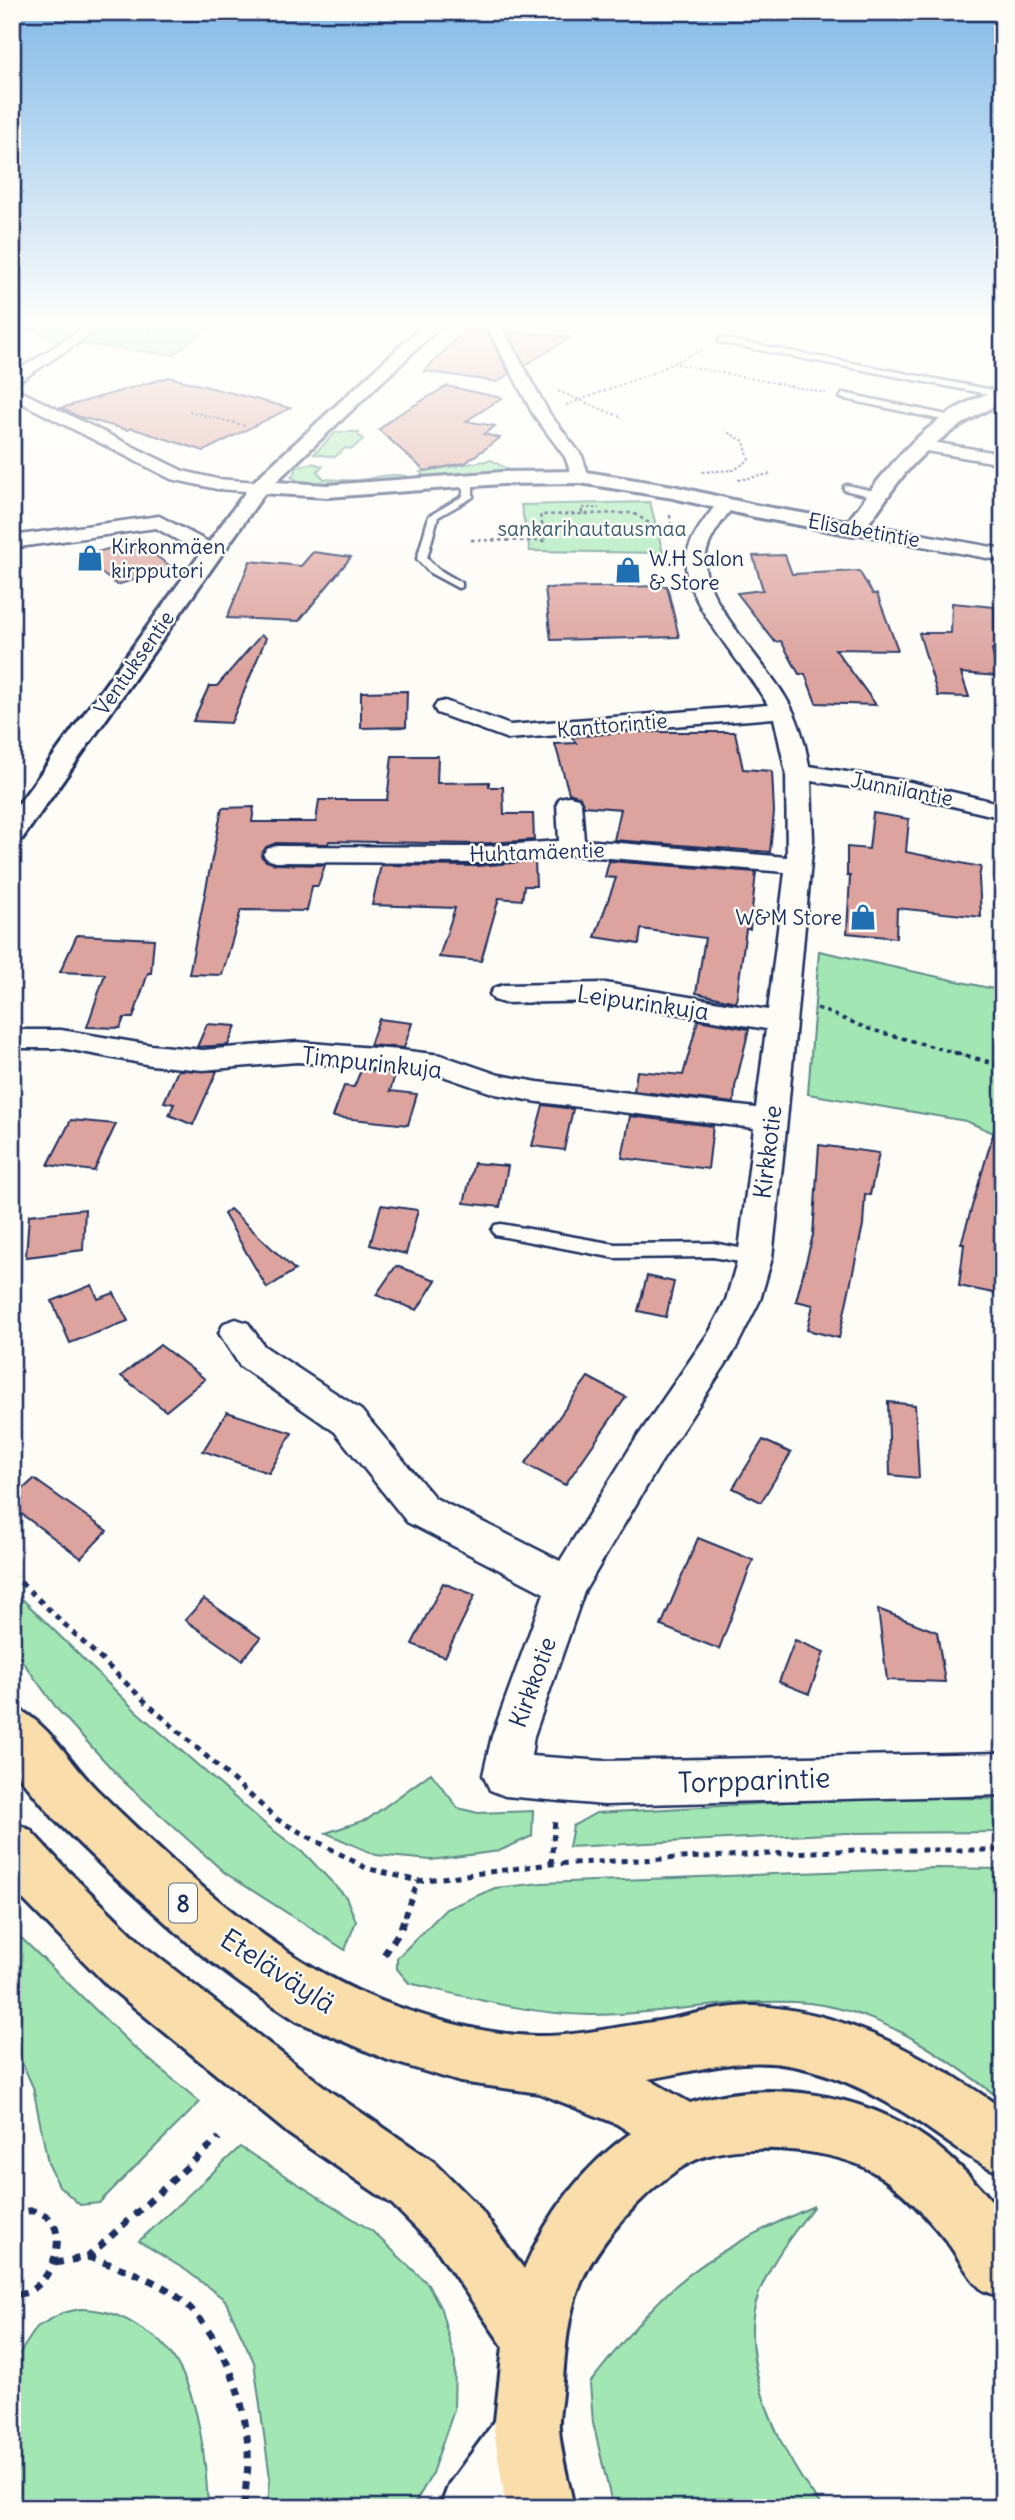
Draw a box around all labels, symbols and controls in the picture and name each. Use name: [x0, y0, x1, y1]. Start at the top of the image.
street label: Elisabetintie: [806, 507, 922, 553]
park label: sankarihautausmaa: [498, 515, 686, 542]
place label: Kirkonmäen kirpputori: [111, 533, 226, 584]
shop icon: Kirkonmäen kirpputori: [75, 543, 105, 573]
place label: W.H Salon & Store: [649, 545, 744, 596]
shop icon: W.H Salon & Store: [613, 555, 643, 585]
street label: Ventuksentie: [88, 605, 180, 721]
street label: Kanttorintie: [555, 707, 669, 743]
street label: Junnilantie: [849, 766, 955, 812]
street label: Huhtamäentie: [469, 836, 605, 868]
shop icon: W&M Store: [848, 902, 878, 932]
place label: W&M Store: [735, 904, 842, 931]
street label: Leipurinkuja: [575, 978, 711, 1026]
street label: Timpurinkuja: [300, 1040, 444, 1084]
street label: Kirkkotie: [746, 1103, 788, 1201]
street label: Kirkkotie: [502, 1633, 562, 1731]
street label: Torpparintie: [677, 1759, 831, 1801]
road number: 8: [169, 1884, 197, 1922]
street label: Eteläväylä: [214, 1920, 342, 2022]

